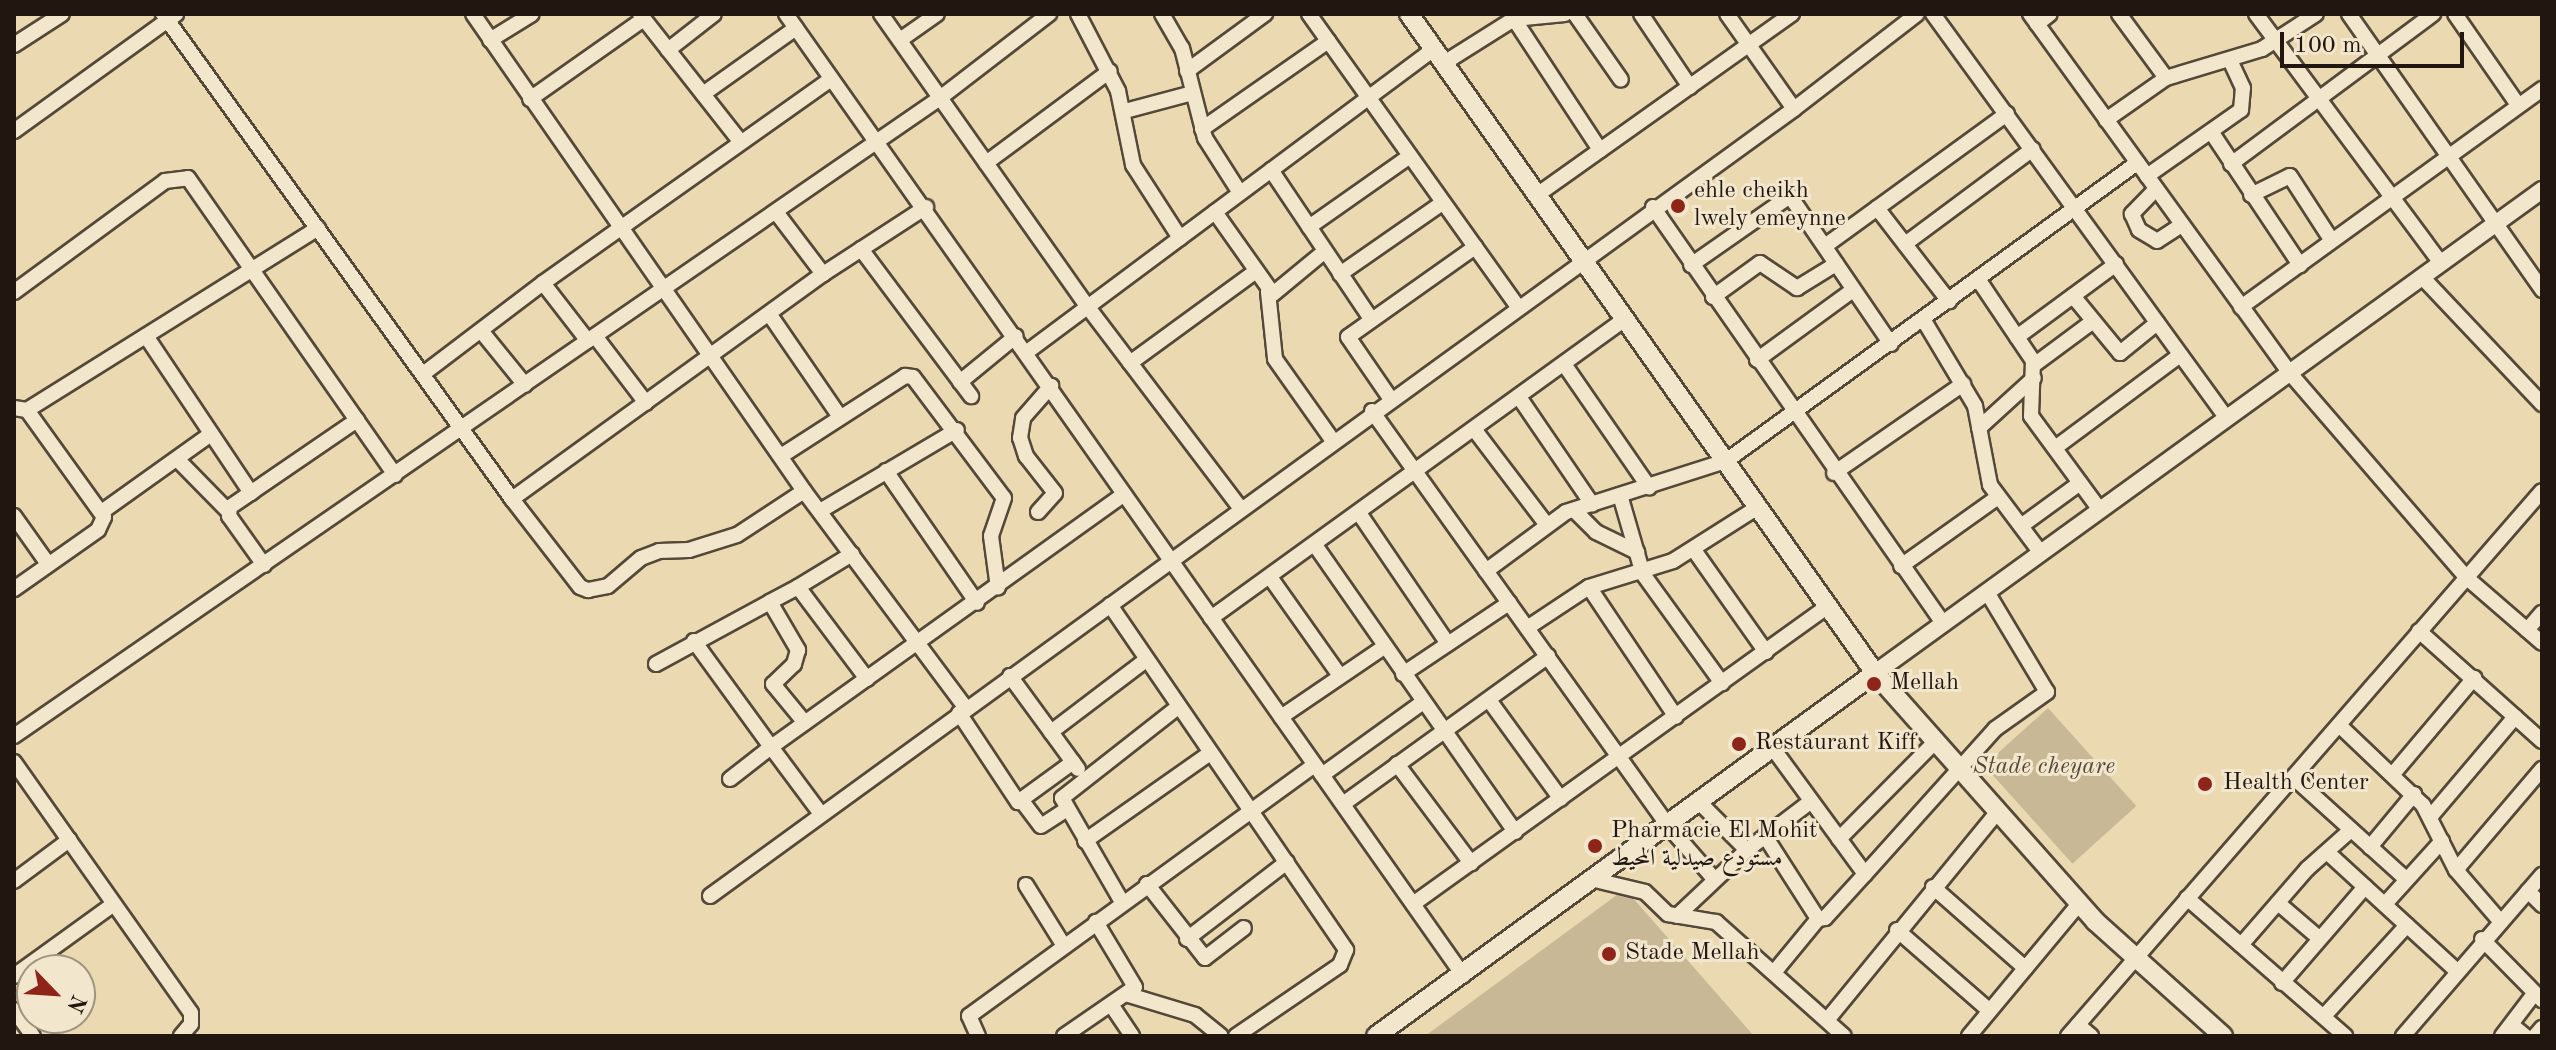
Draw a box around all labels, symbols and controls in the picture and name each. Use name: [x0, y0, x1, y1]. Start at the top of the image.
scale bar: [2284, 16, 2468, 66]
text: 100 m: [2294, 34, 2362, 58]
place label: ehle cheikh lwely emeynne: [1694, 178, 1846, 234]
marker: ehle cheikh lwely emeynne: [1669, 197, 1687, 215]
place label: Mellah: [1890, 670, 1959, 698]
marker: Mellah: [1865, 675, 1883, 693]
place label: Restaurant Kiff: [1755, 730, 1917, 758]
marker: Restaurant Kiff: [1730, 735, 1748, 753]
park label: Stade cheyare: [1973, 754, 2115, 782]
place label: Health Center: [2223, 770, 2369, 798]
marker: Health Center: [2194, 773, 2216, 795]
place label: Pharmacie El Mohit مستودع صيدلية المحيط: [1611, 818, 1817, 874]
marker: Pharmacie El Mohit مستودع صيدلية المحيط: [1586, 837, 1604, 855]
place label: Stade Mellah: [1625, 940, 1759, 968]
marker: Stade Mellah: [1600, 945, 1618, 963]
north arrow: [16, 954, 96, 1034]
text: N: [62, 991, 89, 1016]

